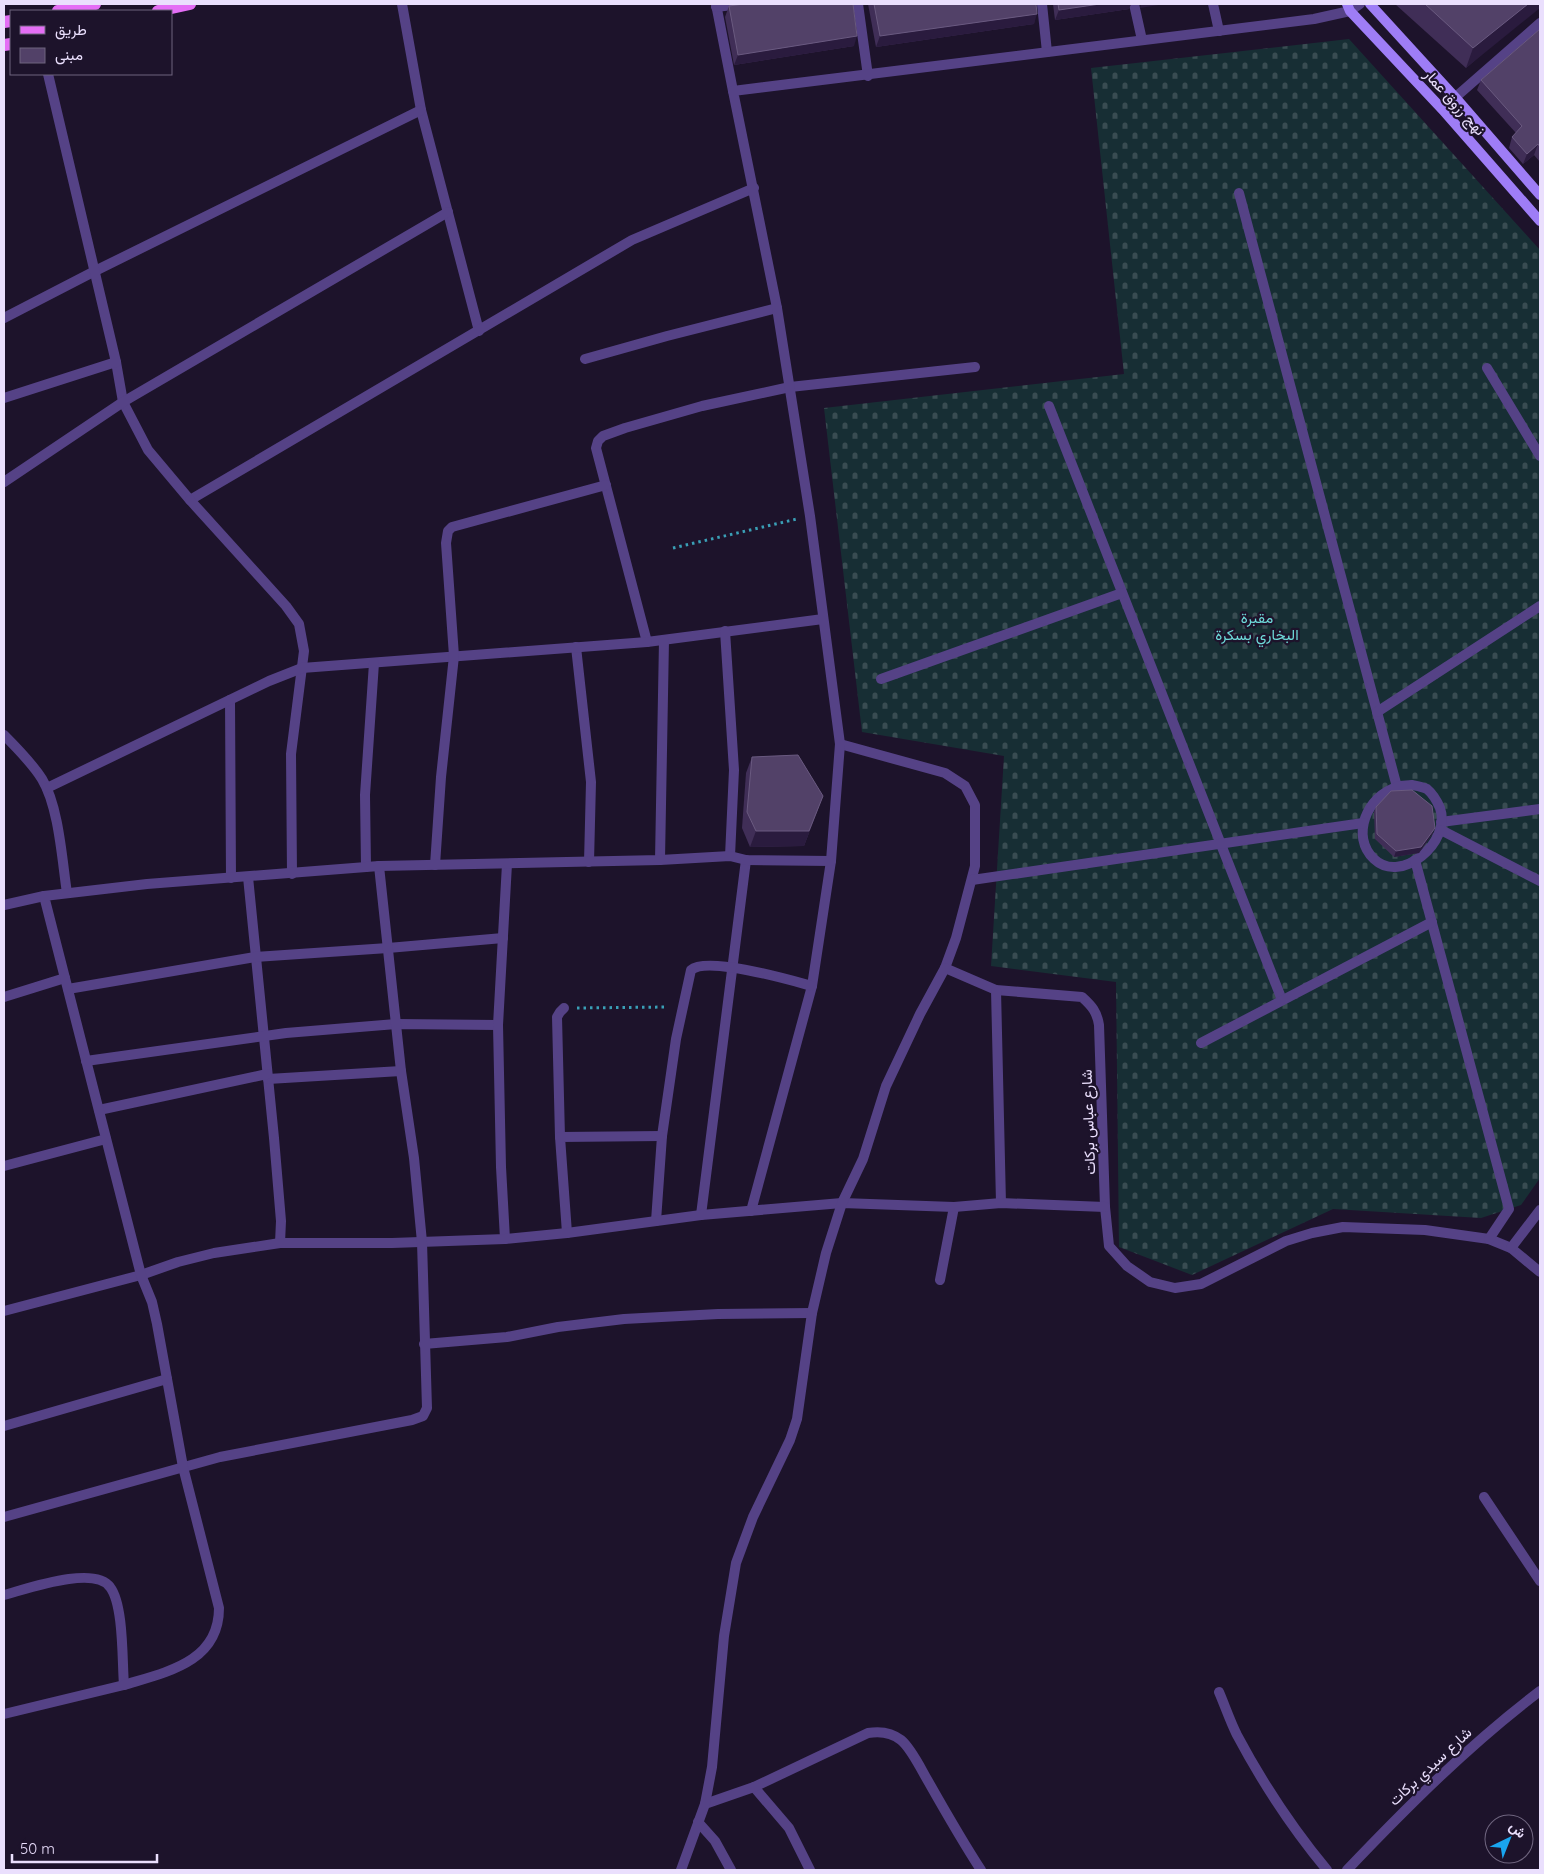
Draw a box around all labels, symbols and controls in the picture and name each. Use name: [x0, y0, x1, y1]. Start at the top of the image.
legend: [10, 10, 172, 75]
text: طريق: [55, 20, 87, 40]
text: مبنى: [55, 45, 83, 65]
street label: نهج رزوق عمار: [1418, 64, 1490, 140]
park label: مقبرة البخاري بسكرة: [1215, 608, 1299, 648]
street label: شارع عباس بركات: [1077, 1069, 1101, 1175]
street label: شارع سيدي بركات: [1384, 1723, 1478, 1812]
north arrow: [1484, 1814, 1534, 1864]
text: ش: [1506, 1817, 1530, 1842]
scale bar: [12, 1832, 158, 1864]
text: 50 m: [20, 1839, 55, 1858]

